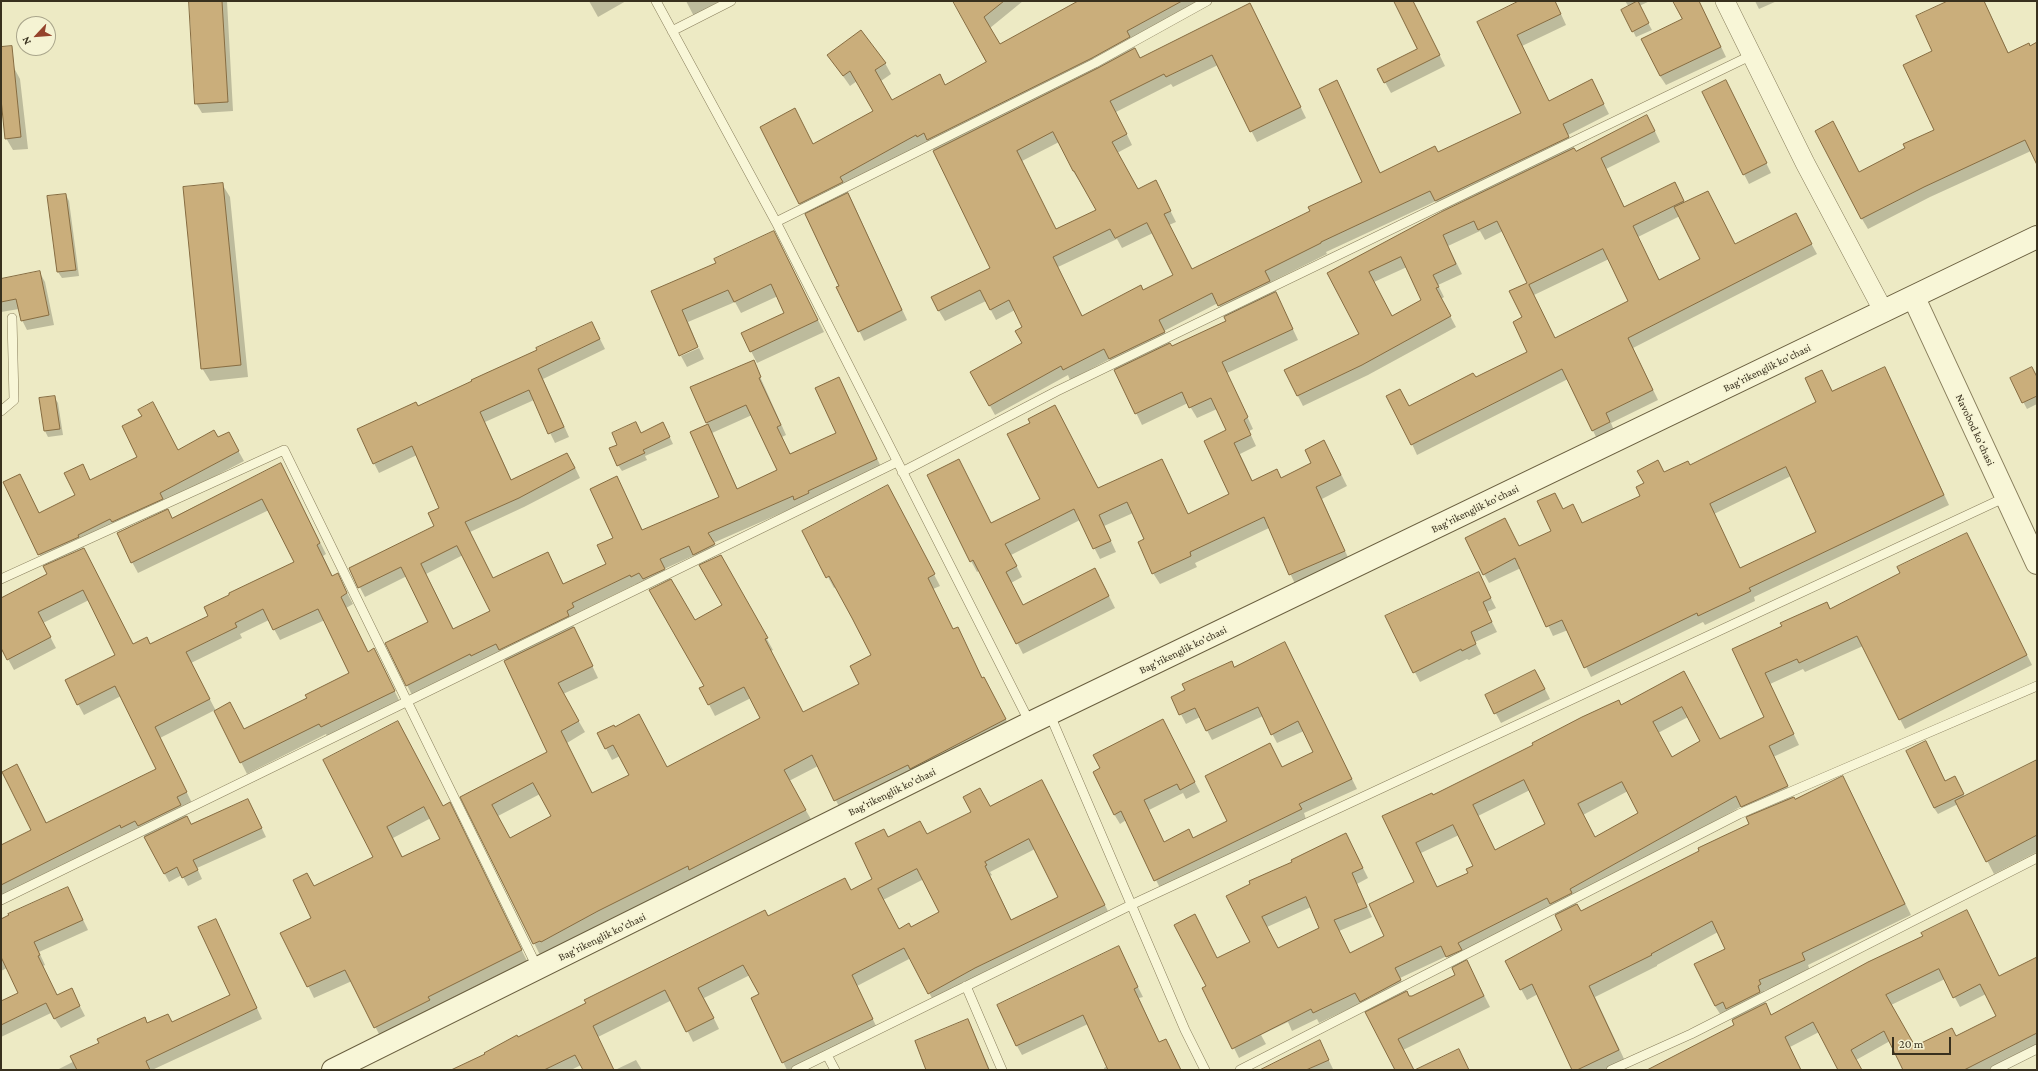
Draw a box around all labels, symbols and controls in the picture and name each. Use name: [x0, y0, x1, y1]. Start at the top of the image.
north arrow: [16, 16, 56, 56]
text: N: [19, 35, 33, 47]
street label: Bag'rikenglik ko'chasi: [1721, 341, 1813, 395]
street label: Navobod ko'chasi: [1953, 392, 1997, 468]
street label: Bag'rikenglik ko'chasi: [1429, 482, 1521, 536]
street label: Bag'rikenglik ko'chasi: [1137, 623, 1229, 677]
street label: Bag'rikenglik ko'chasi: [846, 765, 938, 819]
street label: Bag'rikenglik ko'chasi: [556, 910, 648, 964]
scale bar: [1894, 1029, 1953, 1055]
text: 20 m: [1899, 1037, 1923, 1051]

